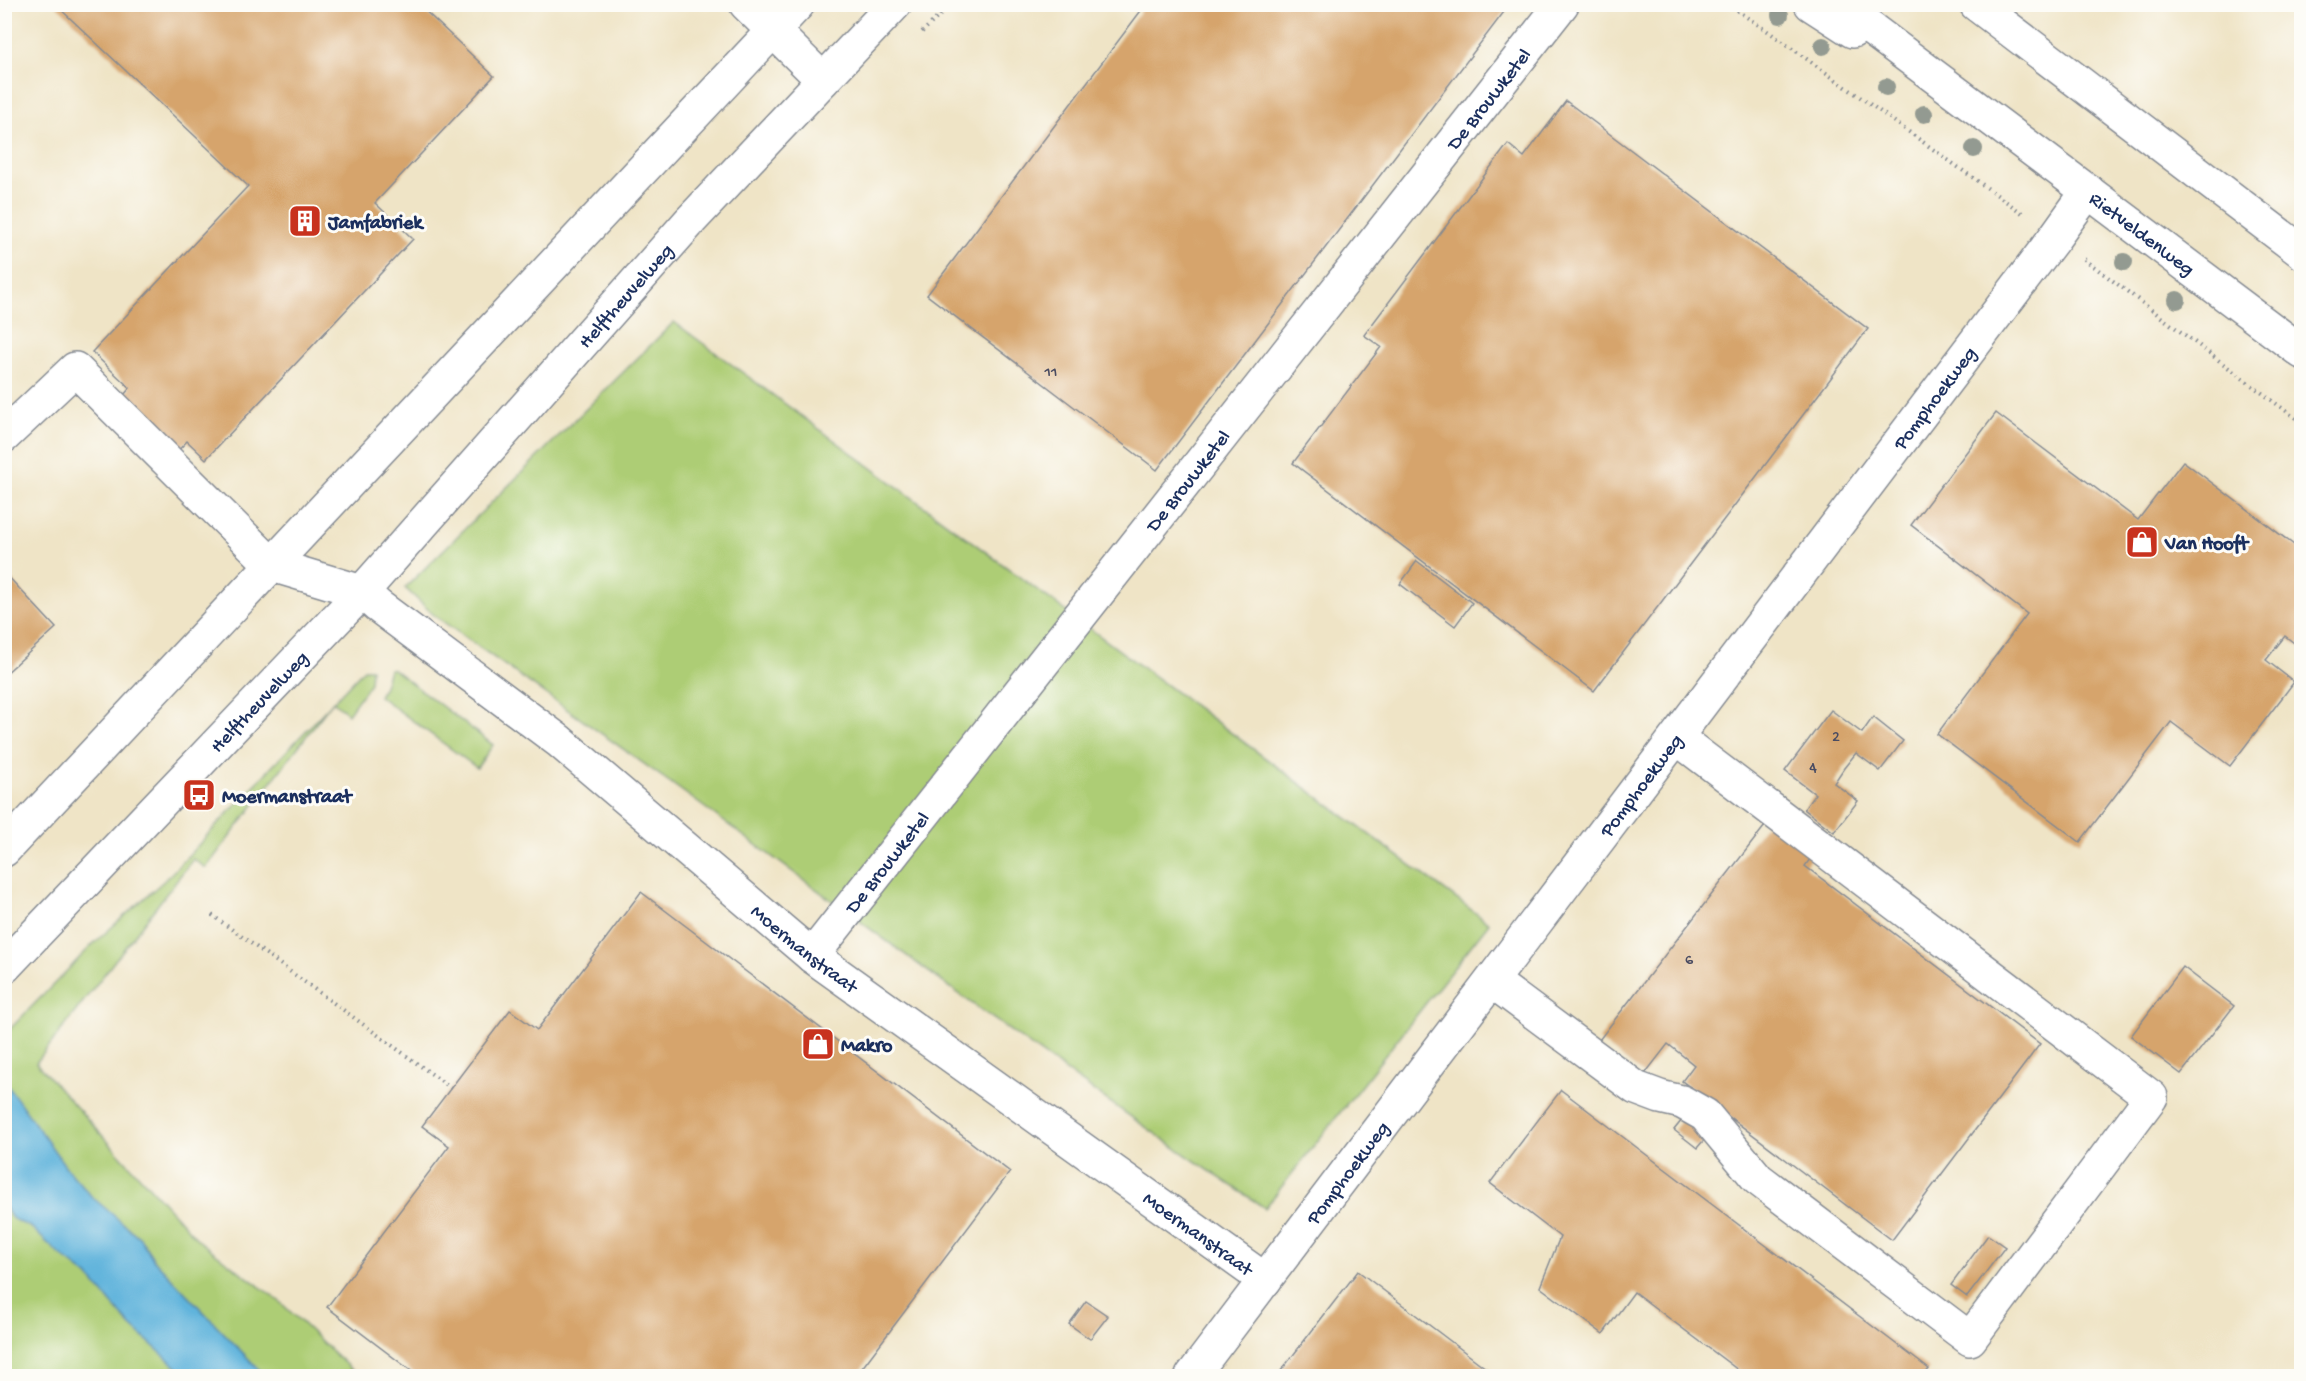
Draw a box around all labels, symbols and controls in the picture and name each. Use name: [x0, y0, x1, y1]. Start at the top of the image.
street label: De Brouwketel: [1442, 45, 1538, 157]
street label: Rietveldenweg: [2084, 188, 2198, 282]
building icon: Jamfabriek: [287, 203, 323, 239]
place label: Jamfabriek: [327, 213, 424, 236]
street label: Helftheuvelweg: [575, 240, 680, 354]
street label: Pomphoekweg: [1889, 343, 1983, 456]
house number: 11: [1044, 364, 1057, 383]
street label: De Brouwketel: [1141, 427, 1237, 539]
shop icon: Van Hooft: [2124, 524, 2160, 560]
place label: Van Hooft: [2164, 534, 2250, 557]
street label: Helftheuvelweg: [207, 648, 314, 759]
house number: 2: [1832, 729, 1840, 748]
street label: Pomphoekweg: [1596, 731, 1689, 843]
house number: 4: [1809, 760, 1817, 779]
bus stop icon: Moermanstraat: [181, 777, 217, 813]
place label: Moermanstraat: [222, 787, 353, 810]
street label: De Brouwketel: [841, 809, 936, 921]
street label: Moermanstraat: [745, 901, 862, 1001]
house number: 6: [1685, 952, 1694, 971]
shop icon: Makro: [800, 1026, 836, 1062]
place label: Makro: [841, 1036, 893, 1059]
street label: Pomphoekweg: [1302, 1118, 1396, 1231]
street label: Moermanstraat: [1137, 1188, 1258, 1284]

